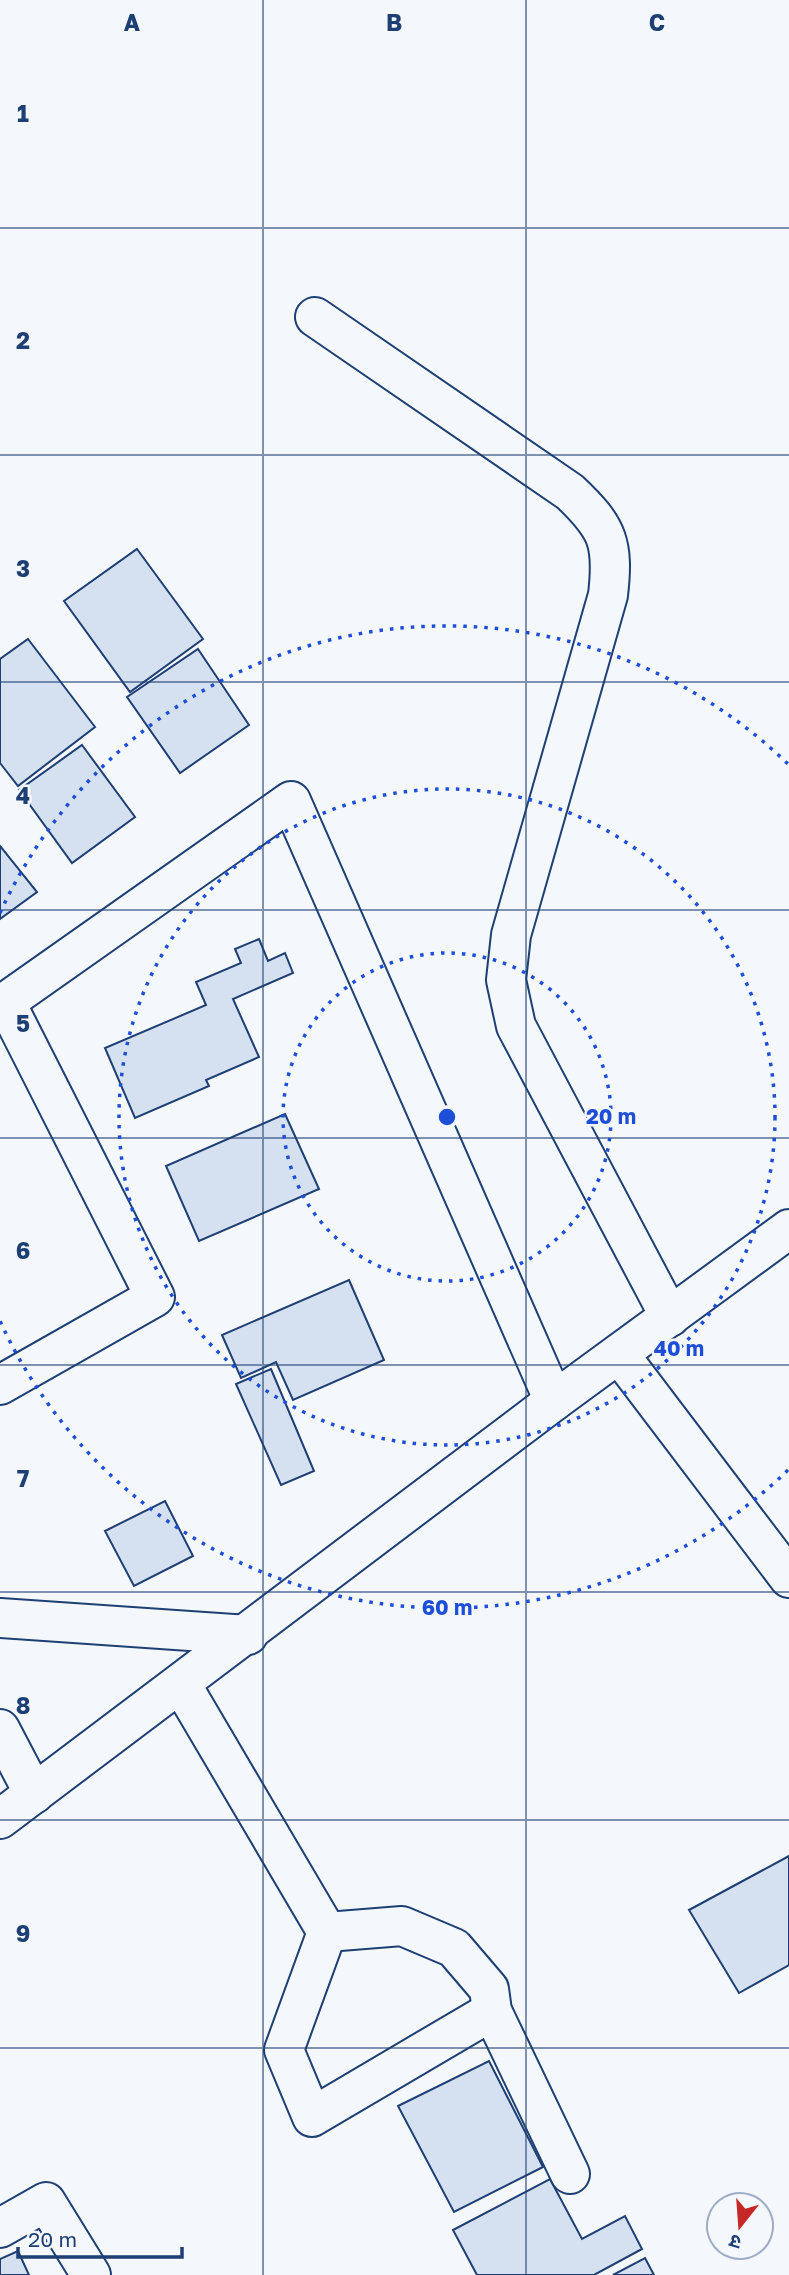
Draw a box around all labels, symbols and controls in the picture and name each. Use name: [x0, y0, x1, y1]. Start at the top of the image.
text: A: [124, 8, 141, 36]
text: B: [386, 8, 402, 36]
text: C: [649, 8, 665, 36]
text: 1: [17, 99, 29, 127]
text: 2: [16, 326, 30, 354]
text: 3: [16, 554, 30, 582]
text: 4: [16, 781, 30, 809]
text: 5: [16, 1009, 30, 1037]
text: 20 m: [586, 1103, 636, 1129]
centre of rings: [435, 1105, 459, 1129]
text: 6: [16, 1236, 30, 1264]
text: 40 m: [654, 1335, 704, 1361]
text: 7: [17, 1464, 29, 1492]
text: 60 m: [422, 1594, 472, 1620]
text: 8: [16, 1691, 30, 1719]
text: 9: [16, 1919, 30, 1947]
north arrow: [705, 2191, 775, 2261]
scale bar: [18, 2216, 182, 2260]
text: 20 m: [28, 2226, 77, 2252]
text: उ: [725, 2230, 744, 2255]

